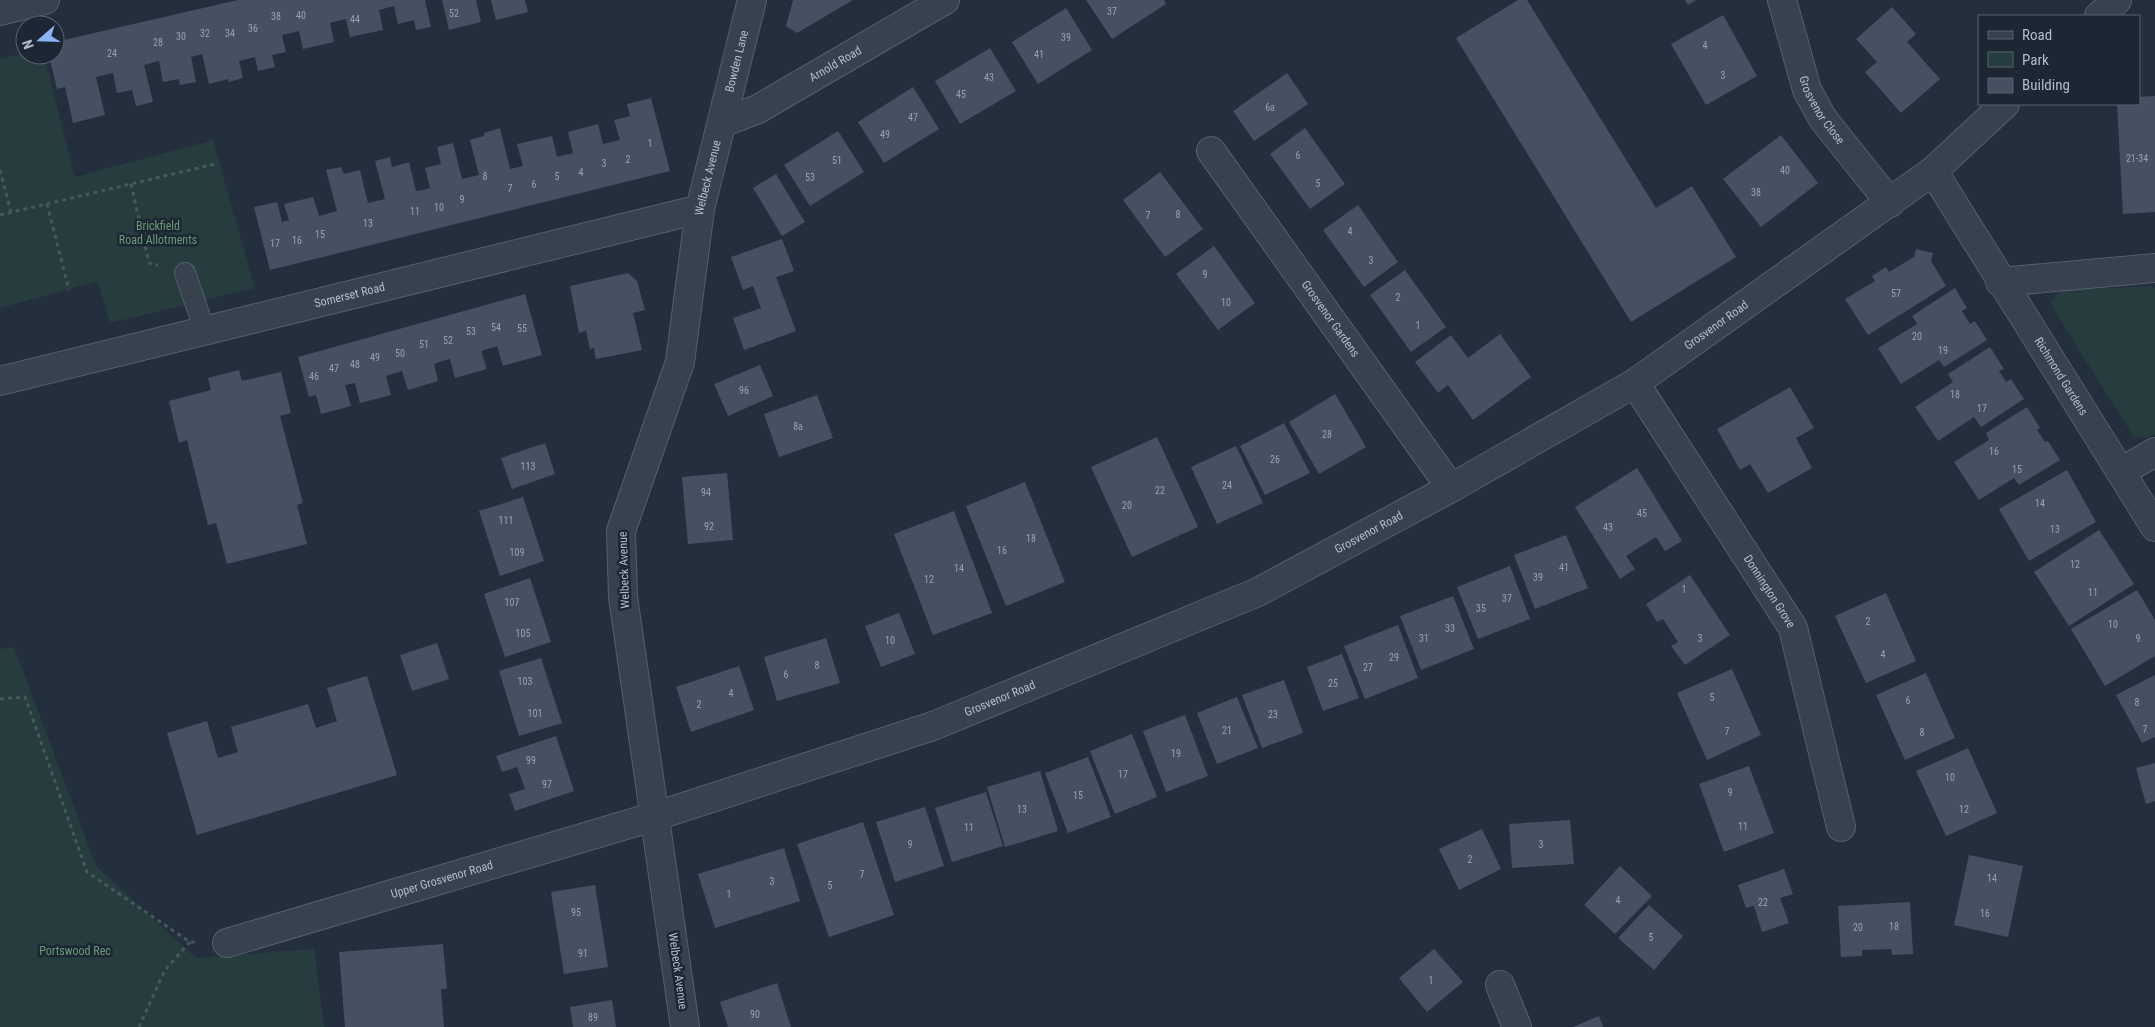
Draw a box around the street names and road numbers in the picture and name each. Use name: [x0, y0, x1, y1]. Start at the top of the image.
street label: Bowden Lane: [722, 28, 751, 94]
street label: Arnold Road: [807, 43, 864, 85]
street label: Grosvenor Close: [1796, 74, 1848, 147]
street label: Welbeck Avenue: [692, 138, 724, 216]
street label: Grosvenor Gardens: [1299, 278, 1362, 360]
street label: Somerset Road: [313, 280, 386, 311]
street label: Grosvenor Road: [1682, 298, 1751, 353]
street label: Richmond Gardens: [2031, 335, 2091, 418]
street label: Grosvenor Road: [1332, 508, 1405, 556]
street label: Welbeck Avenue: [616, 531, 632, 609]
street label: Donnington Grove: [1741, 552, 1798, 631]
street label: Grosvenor Road: [962, 678, 1037, 719]
street label: Upper Grosvenor Road: [389, 858, 495, 901]
street label: Welbeck Avenue: [666, 932, 690, 1011]

